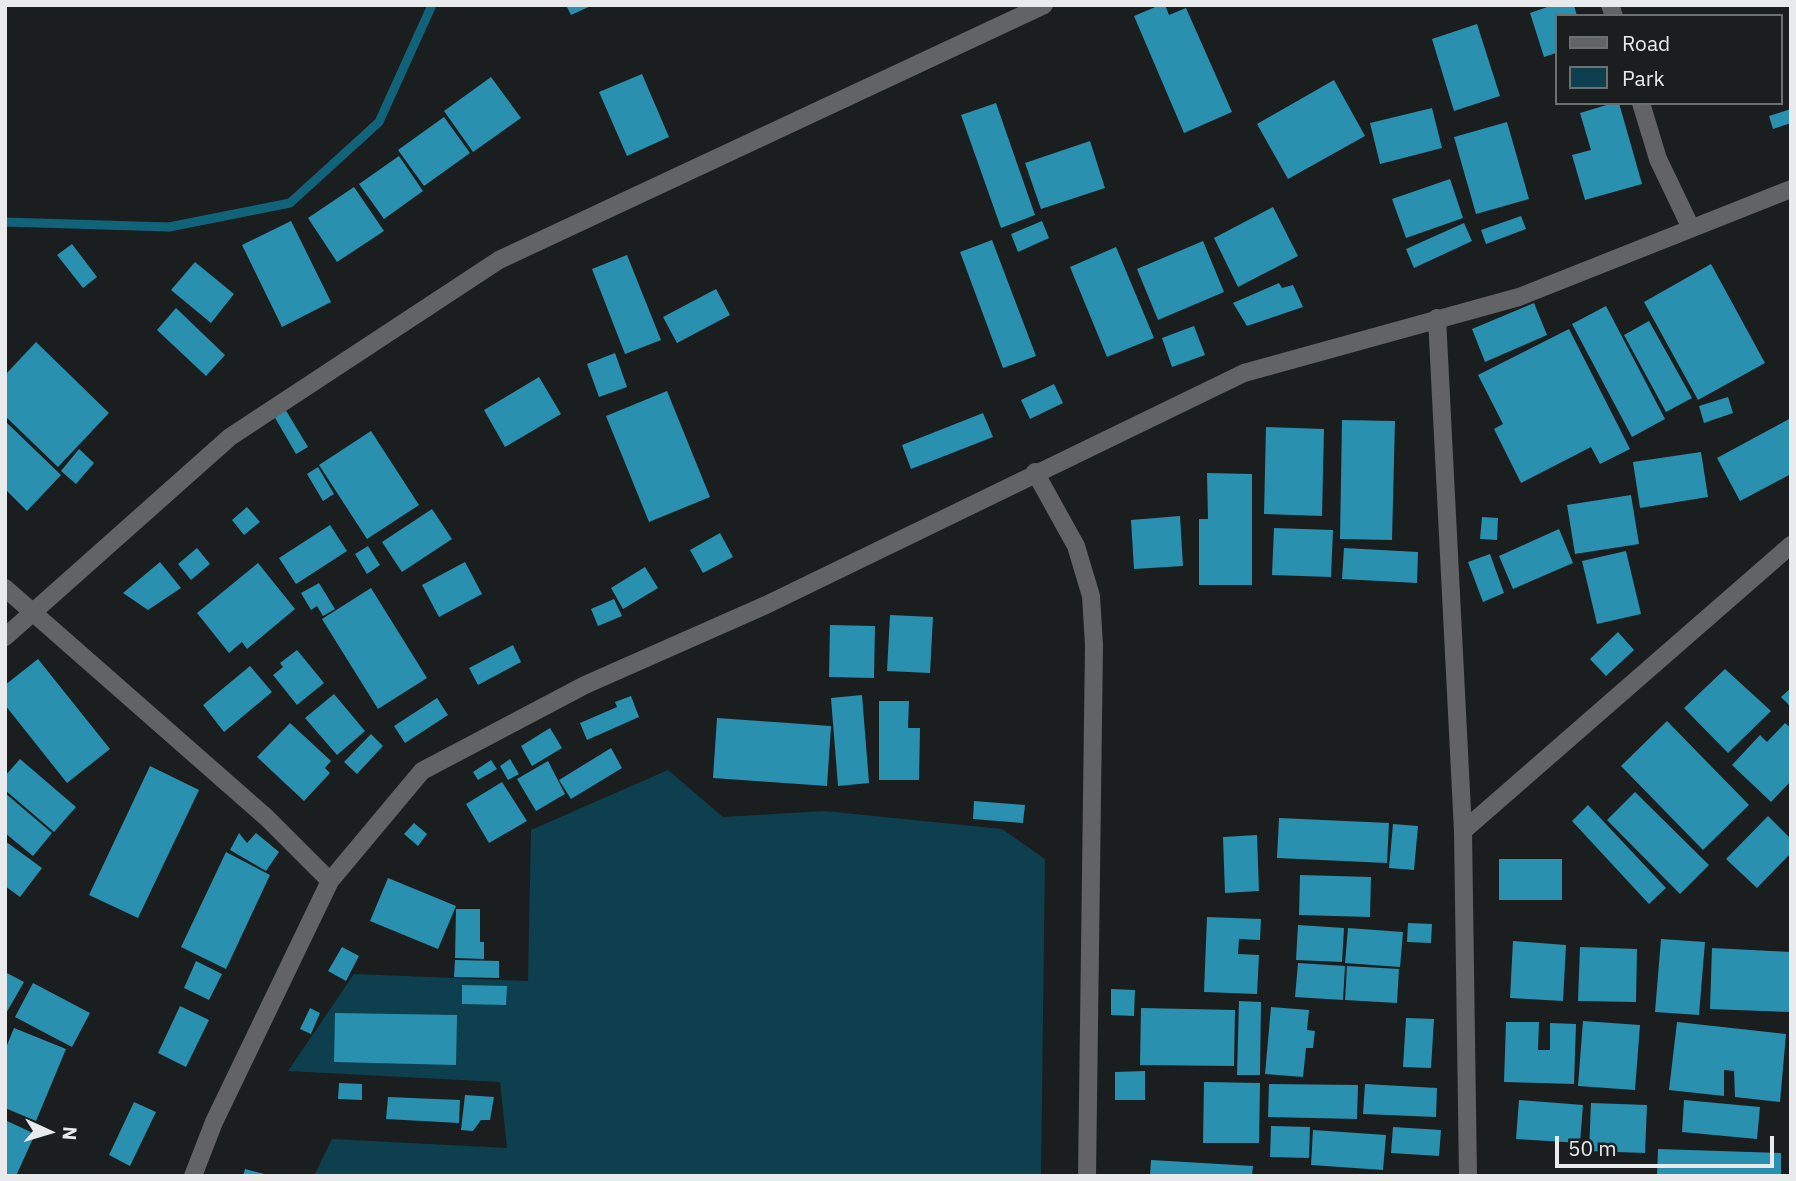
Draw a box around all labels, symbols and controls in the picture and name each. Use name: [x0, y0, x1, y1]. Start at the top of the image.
legend: [1554, 14, 1782, 105]
text: Road: [1622, 29, 1670, 57]
text: Park: [1622, 64, 1665, 92]
north arrow: [14, 1097, 84, 1167]
scale bar: [1558, 1122, 1777, 1166]
text: N: [57, 1126, 82, 1141]
text: 50 m: [1568, 1134, 1617, 1162]

